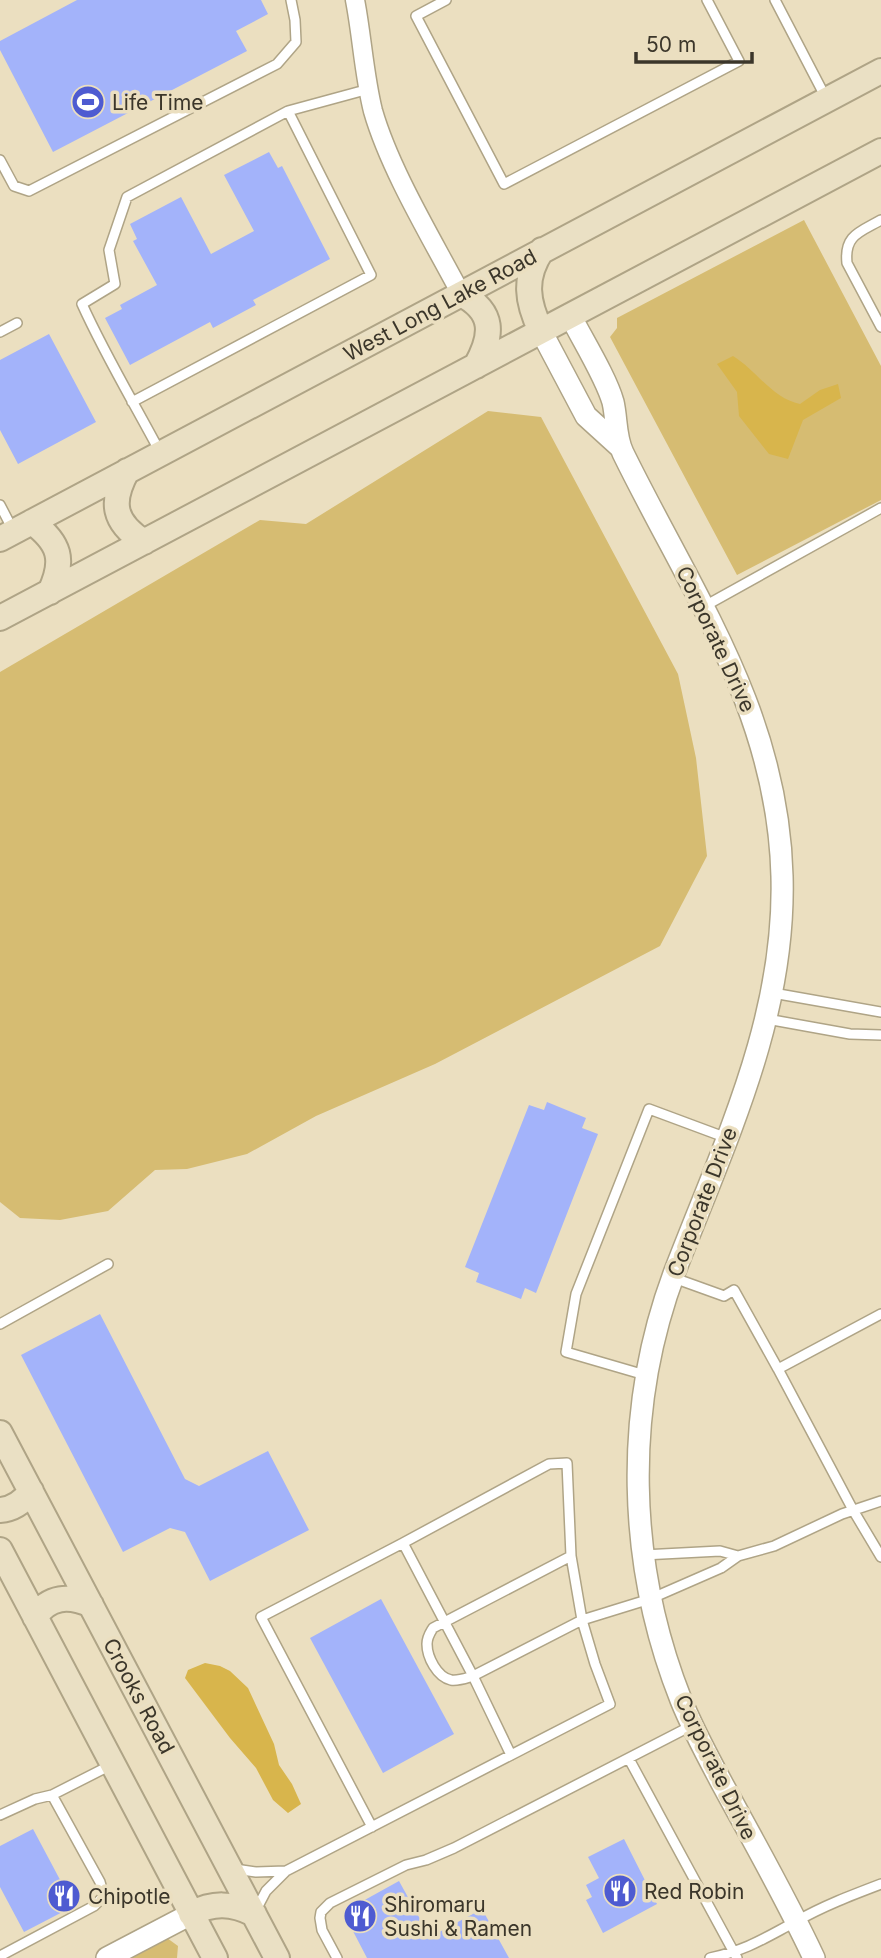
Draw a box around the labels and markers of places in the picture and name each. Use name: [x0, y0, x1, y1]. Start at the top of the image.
sports icon: Life Time: [69, 83, 107, 121]
place label: Life Time: [112, 90, 204, 115]
restaurant icon: Red Robin: [601, 1872, 639, 1910]
restaurant icon: Chipotle: [45, 1877, 83, 1915]
place label: Red Robin: [644, 1879, 744, 1904]
place label: Chipotle: [88, 1884, 171, 1909]
place label: Shiromaru Sushi & Ramen: [384, 1892, 532, 1941]
restaurant icon: Shiromaru Sushi & Ramen: [341, 1897, 379, 1935]

